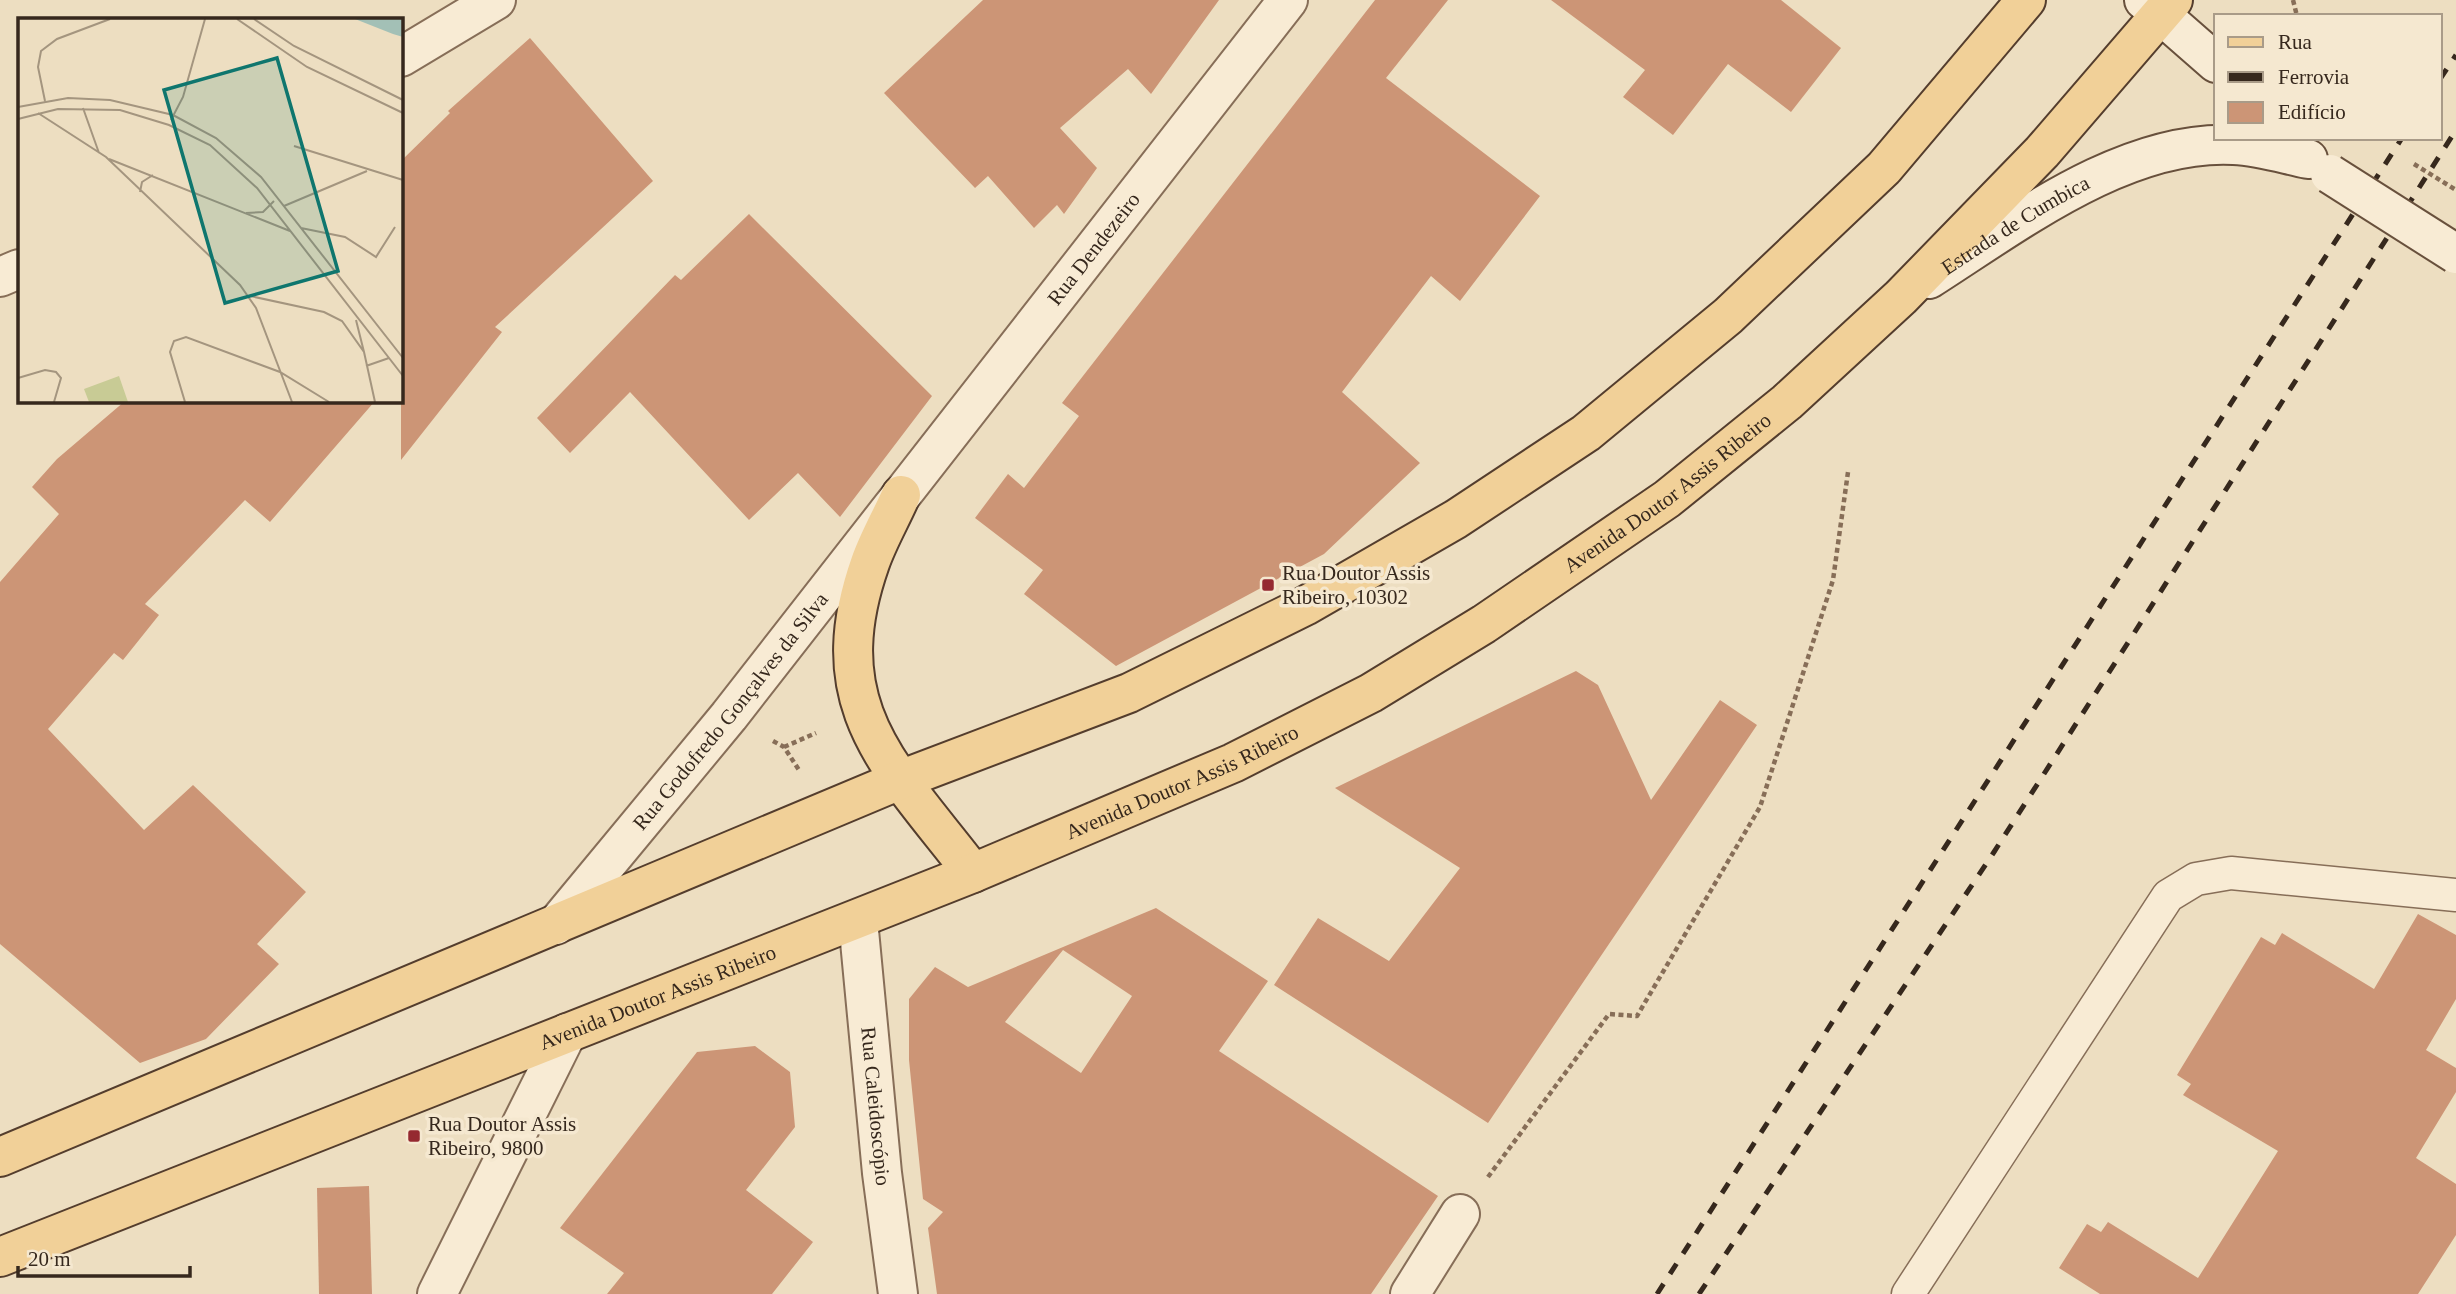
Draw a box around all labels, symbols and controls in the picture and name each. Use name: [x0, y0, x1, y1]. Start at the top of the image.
legend: [2214, 14, 2442, 140]
inset map: [18, 18, 402, 402]
text: Rua: [2278, 30, 2313, 54]
text: Ferrovia: [2278, 65, 2350, 89]
text: Edifício: [2278, 100, 2346, 124]
street label: Estrada de Cumbica: [1937, 170, 2094, 280]
street label: Rua Dendezeiro: [1042, 188, 1145, 310]
street label: Avenida Doutor Assis Ribeiro: [1559, 408, 1776, 578]
place label: Rua Doutor Assis Ribeiro, 10302: [1282, 561, 1430, 609]
marker: Rua Doutor Assis Ribeiro, 10302: [1260, 577, 1276, 593]
street label: Rua Godofredo Gonçalves da Silva: [628, 587, 833, 835]
street label: Avenida Doutor Assis Ribeiro: [1062, 720, 1302, 844]
street label: Avenida Doutor Assis Ribeiro: [536, 940, 779, 1055]
street label: Rua Caleidoscópio: [856, 1026, 896, 1187]
place label: Rua Doutor Assis Ribeiro, 9800: [428, 1112, 576, 1160]
marker: Rua Doutor Assis Ribeiro, 9800: [406, 1128, 422, 1144]
scale bar: [18, 1234, 189, 1278]
text: 20 m: [28, 1247, 71, 1271]

